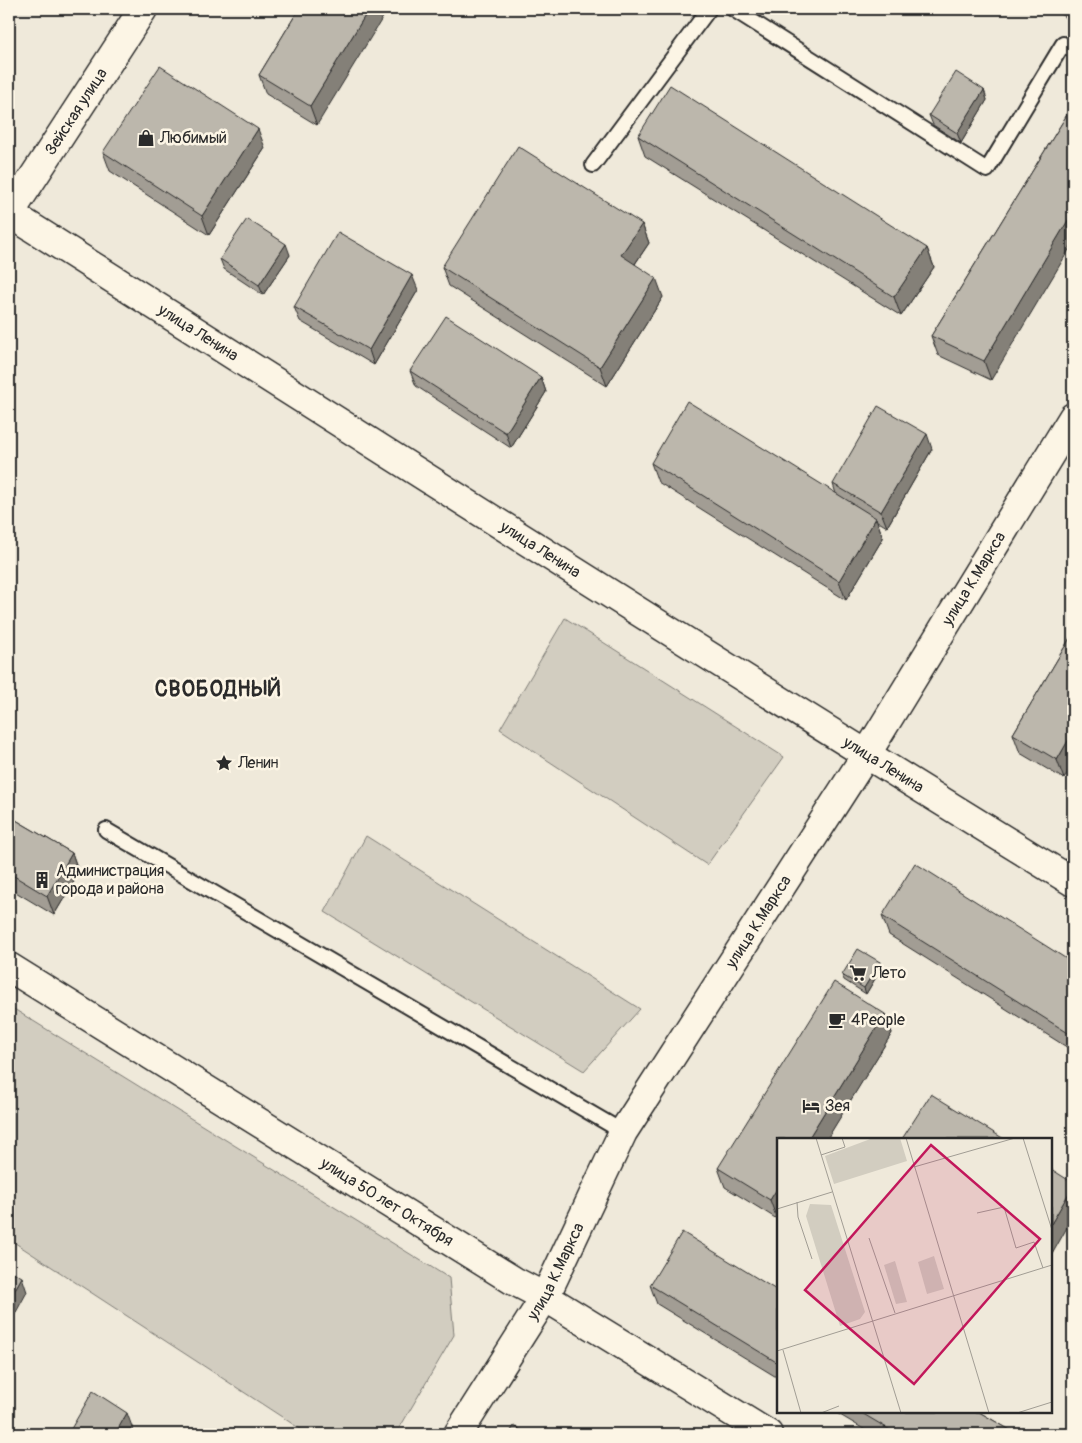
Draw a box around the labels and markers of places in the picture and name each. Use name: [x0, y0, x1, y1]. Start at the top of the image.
shop icon: Любимый: [136, 128, 156, 148]
place label: Любимый: [159, 128, 227, 148]
place icon: Ленин: [214, 753, 234, 773]
place label: Ленин: [237, 753, 279, 773]
place label: Администрация города и района: [56, 861, 164, 899]
building icon: Администрация города и района: [32, 870, 52, 890]
supermarket icon: Лето: [848, 963, 868, 983]
place label: Лето: [871, 963, 907, 983]
cafe icon: 4People: [827, 1010, 847, 1030]
place label: 4People: [851, 1010, 905, 1030]
hotel icon: Зея: [801, 1096, 821, 1116]
place label: Зея: [825, 1096, 850, 1116]

